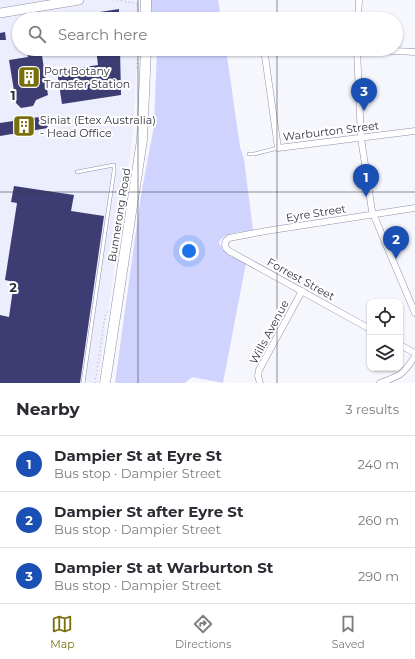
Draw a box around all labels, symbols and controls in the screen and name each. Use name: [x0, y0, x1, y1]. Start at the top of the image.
search box: [12, 12, 403, 56]
icon: search: [26, 23, 48, 45]
text: Search here: [58, 25, 147, 44]
building icon: Port Botany Transfer Station: [16, 64, 42, 90]
place label: Port Botany Transfer Station: [44, 64, 130, 91]
pin: 3: [351, 78, 377, 111]
text: 1: [10, 87, 16, 103]
building icon: Siniat (Etex Australia) - Head Office: [11, 113, 37, 139]
place label: Siniat (Etex Australia) - Head Office: [40, 113, 156, 140]
street label: Warburton Street: [282, 118, 380, 144]
pin: 1: [353, 164, 379, 197]
street label: Bunnerong Road: [105, 167, 133, 263]
street label: Eyre Street: [285, 201, 347, 225]
pin: 2: [383, 226, 409, 259]
your location: [179, 241, 199, 261]
street label: Forrest Street: [265, 255, 338, 304]
text: 2: [9, 279, 17, 295]
street label: Wills Avenue: [246, 297, 292, 366]
map controls: [367, 299, 403, 371]
button: locate: [367, 299, 403, 335]
button: layers: [367, 335, 403, 371]
text: Nearby: [16, 399, 80, 419]
text: 3 results: [345, 401, 399, 417]
text: Dampier St at Eyre St: [54, 446, 222, 465]
text: 1: [26, 456, 32, 472]
text: 240 m: [358, 456, 399, 472]
text: Bus stop · Dampier Street: [54, 465, 221, 481]
text: Dampier St after Eyre St: [54, 502, 243, 521]
text: 2: [25, 512, 33, 528]
text: 260 m: [358, 512, 399, 528]
text: Bus stop · Dampier Street: [54, 521, 221, 537]
text: Dampier St at Warburton St: [54, 558, 273, 577]
text: 3: [25, 568, 33, 584]
text: 290 m: [358, 568, 399, 584]
text: Bus stop · Dampier Street: [54, 577, 221, 593]
tab: Map: [50, 613, 75, 651]
tab: Directions: [175, 613, 231, 651]
tab: Saved: [332, 613, 365, 651]

